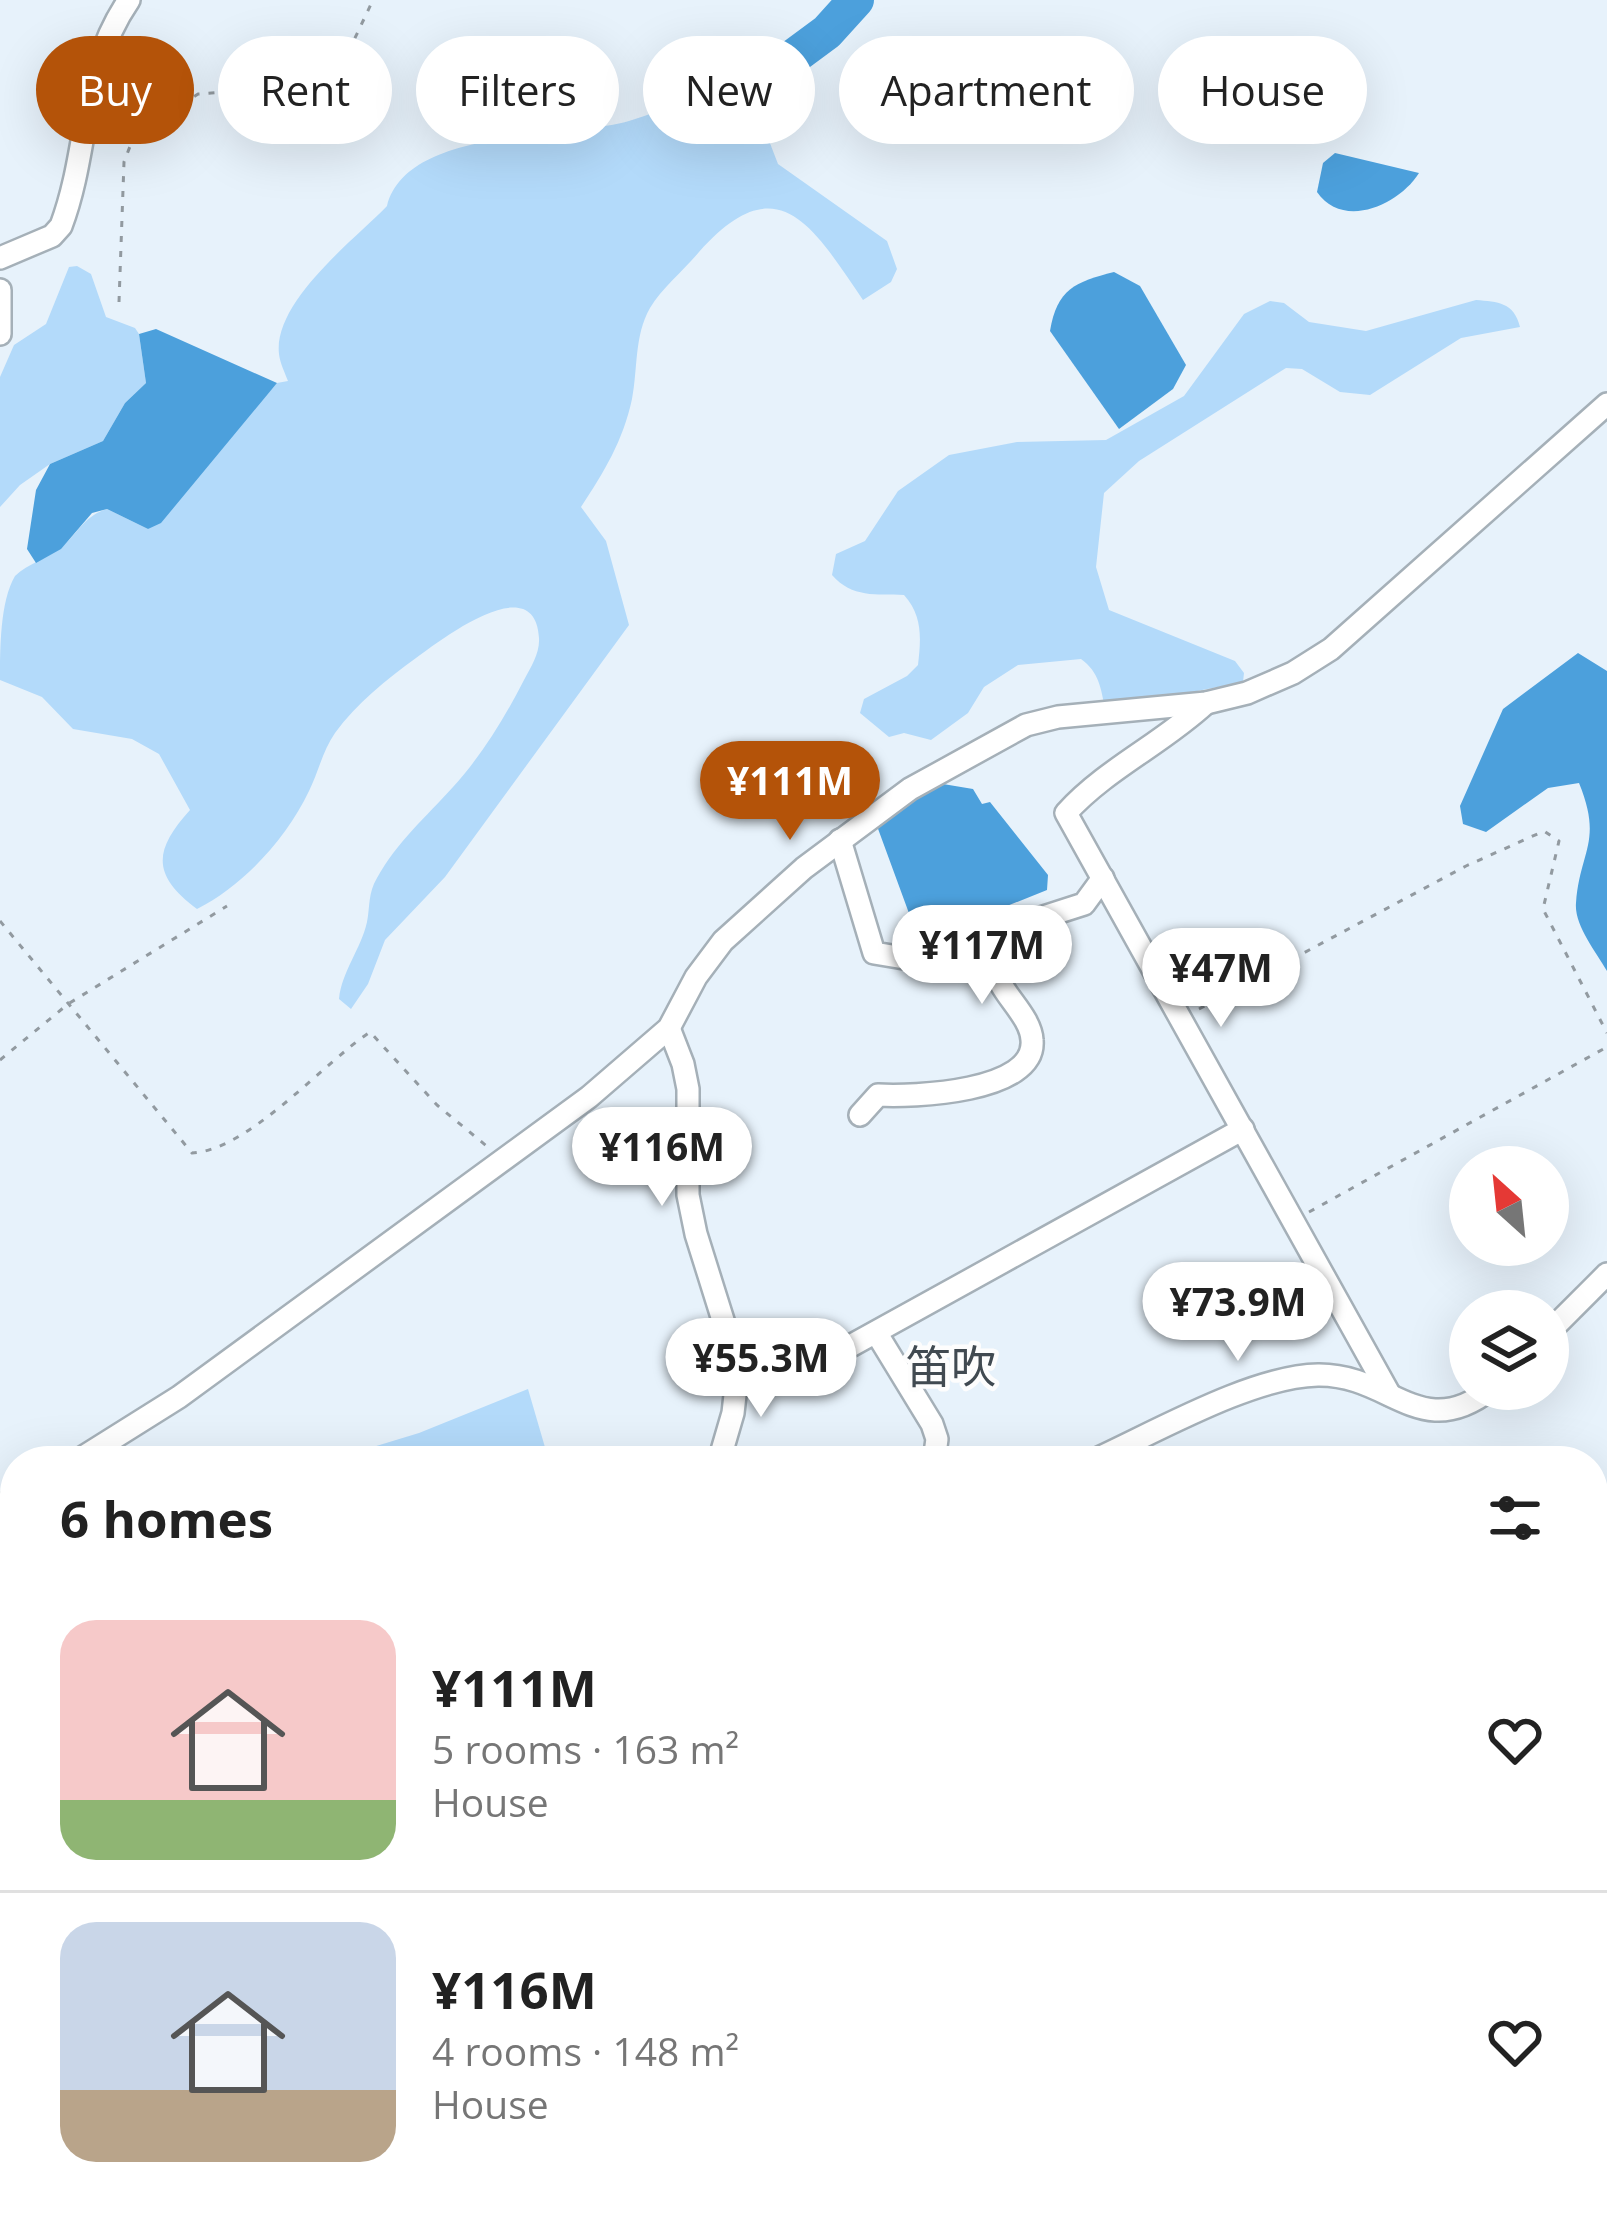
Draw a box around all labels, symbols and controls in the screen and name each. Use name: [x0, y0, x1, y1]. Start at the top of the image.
chip: Buy: [36, 36, 194, 144]
chip: Rent: [218, 36, 392, 144]
chip: Filters: [416, 36, 619, 144]
chip: New: [643, 36, 815, 144]
chip: Apartment: [839, 36, 1134, 144]
chip: House: [1158, 36, 1367, 144]
pin: ¥111M: [706, 741, 874, 843]
text: ¥111M: [727, 753, 853, 806]
pin: ¥117M: [898, 905, 1066, 1007]
text: ¥117M: [919, 917, 1045, 970]
pin: ¥47M: [1150, 928, 1292, 1030]
text: ¥47M: [1169, 940, 1273, 993]
pin: ¥116M: [578, 1107, 746, 1209]
text: ¥116M: [599, 1119, 725, 1172]
north arrow: [1449, 1146, 1569, 1266]
map controls: [1449, 1146, 1569, 1410]
pin: ¥73.9M: [1140, 1262, 1336, 1364]
text: ¥73.9M: [1169, 1274, 1307, 1327]
button: layers: [1449, 1290, 1569, 1410]
pin: ¥55.3M: [663, 1318, 859, 1420]
text: ¥55.3M: [692, 1330, 830, 1383]
district label: 笛吹: [906, 1335, 996, 1396]
text: 6 homes: [60, 1483, 273, 1553]
icon: filters: [1482, 1485, 1548, 1551]
text: ¥111M: [432, 1652, 597, 1722]
icon: home: [156, 1668, 300, 1812]
icon: heart: [1482, 1707, 1548, 1773]
text: 5 rooms · 163 m²: [432, 1722, 739, 1775]
text: House: [432, 1775, 549, 1828]
text: ¥116M: [432, 1954, 597, 2024]
icon: home: [156, 1970, 300, 2114]
icon: heart: [1482, 2009, 1548, 2075]
text: 4 rooms · 148 m²: [432, 2024, 739, 2077]
text: House: [432, 2077, 549, 2130]

